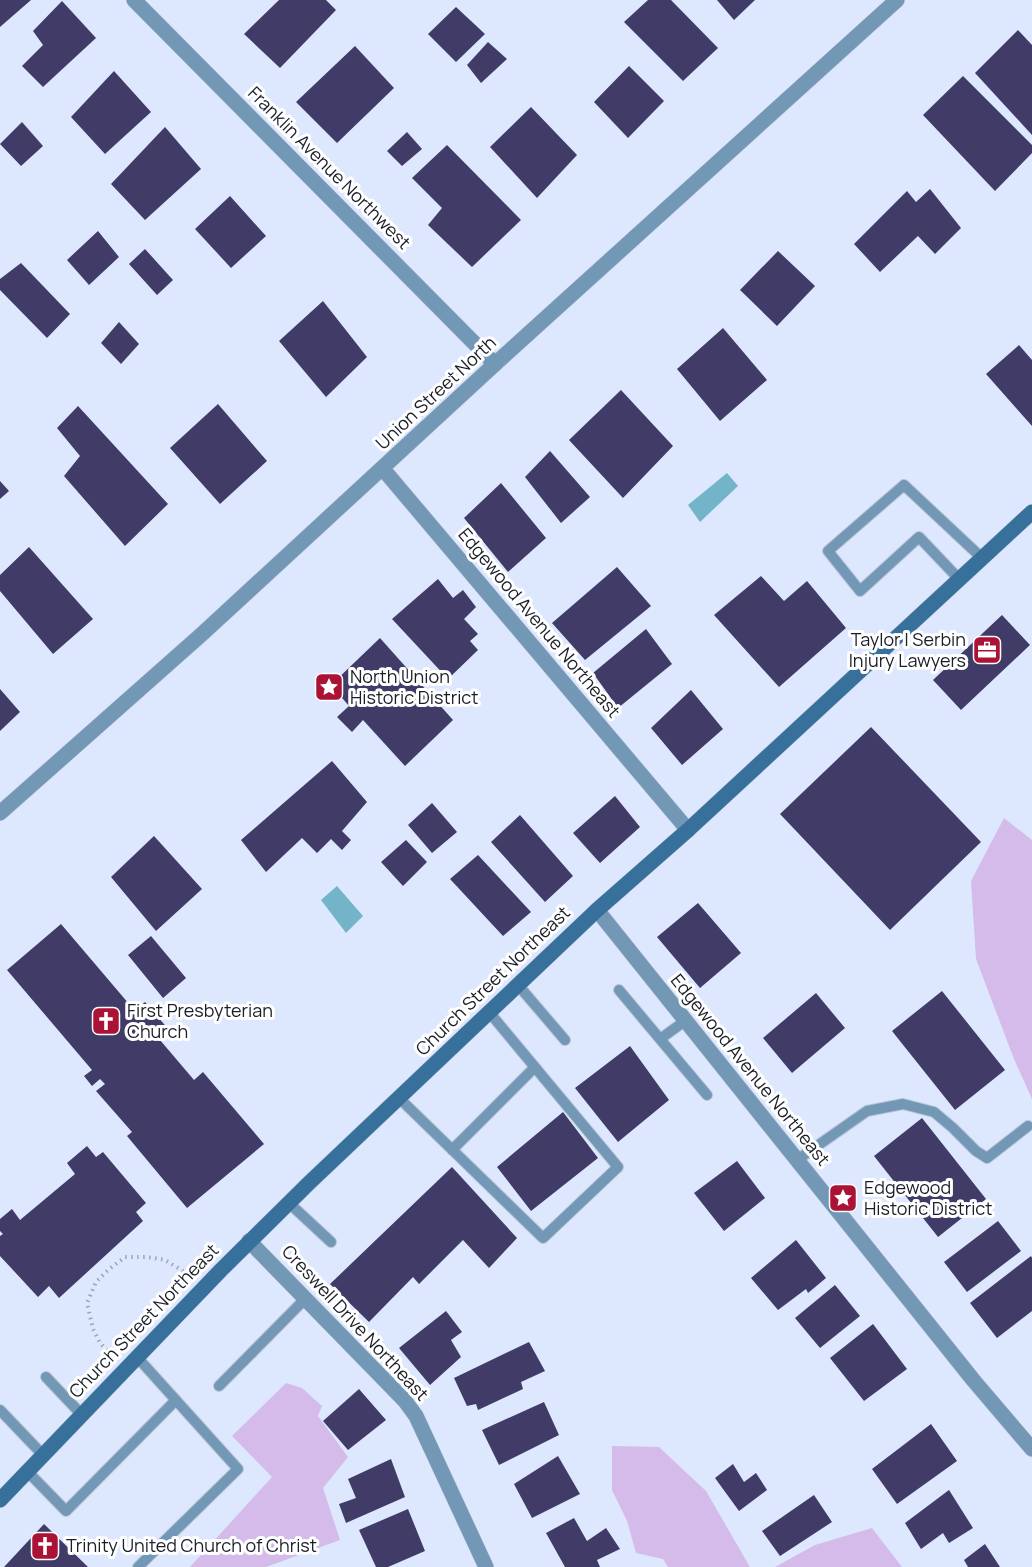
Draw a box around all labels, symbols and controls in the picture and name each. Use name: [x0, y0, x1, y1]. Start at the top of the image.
street label: Franklin Avenue Northwest: [243, 81, 416, 254]
street label: Union Street North: [370, 330, 501, 454]
street label: Edgewood Avenue Northeast: [453, 523, 626, 722]
place label: Taylor | Serbin Injury Lawyers: [849, 627, 966, 672]
office icon: Taylor | Serbin Injury Lawyers: [971, 634, 1003, 666]
place label: North Union Historic District: [350, 664, 479, 709]
place icon: North Union Historic District: [313, 671, 345, 703]
street label: Church Street Northeast: [410, 900, 575, 1060]
street label: Edgewood Avenue Northeast: [666, 968, 836, 1170]
place label: First Presbyterian Church: [127, 998, 273, 1043]
church icon: First Presbyterian Church: [90, 1005, 122, 1037]
place label: Edgewood Historic District: [864, 1175, 993, 1220]
place icon: Edgewood Historic District: [827, 1182, 859, 1214]
street label: Church Street Northeast: [63, 1238, 223, 1403]
street label: Creswell Drive Northeast: [277, 1239, 434, 1405]
church icon: Trinity United Church of Christ: [29, 1530, 61, 1562]
place label: Trinity United Church of Christ: [66, 1533, 317, 1557]

